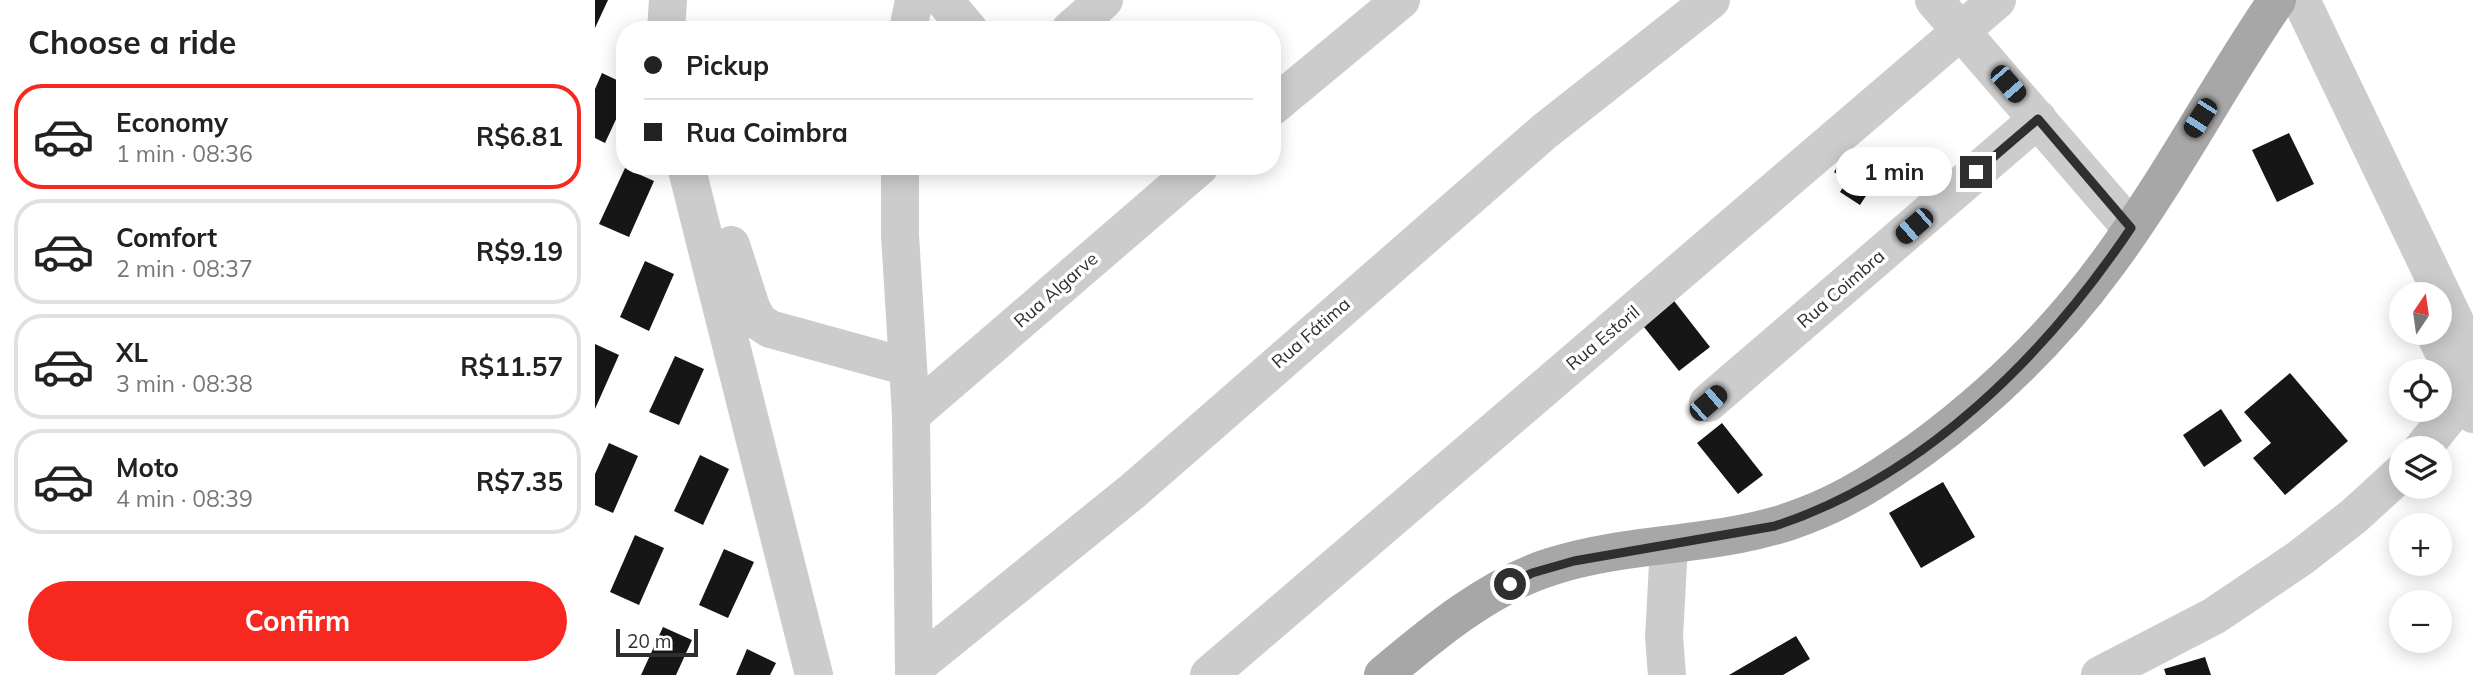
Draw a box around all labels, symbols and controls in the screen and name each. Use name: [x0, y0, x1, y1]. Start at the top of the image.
text: Choose a ride: [28, 22, 236, 62]
text: Pickup: [686, 49, 769, 82]
car: [1987, 61, 2030, 107]
car: [2180, 95, 2221, 141]
icon: car: [32, 105, 95, 168]
text: Economy: [116, 106, 228, 139]
text: Rua Coimbra: [686, 116, 848, 149]
text: R$6.81: [476, 120, 563, 153]
text: 1 min · 08:36: [116, 139, 253, 168]
callout: 1 min: [1836, 148, 1951, 196]
route end: [1960, 156, 1992, 188]
text: 1 min: [1864, 157, 1924, 186]
car: [1892, 204, 1937, 248]
icon: car: [32, 220, 95, 283]
text: Comfort: [116, 221, 217, 254]
text: R$9.19: [476, 235, 563, 268]
street label: Rua Coimbra: [1792, 244, 1889, 333]
street label: Rua Algarve: [1009, 247, 1102, 332]
text: 2 min · 08:37: [116, 254, 253, 283]
north arrow: [2389, 282, 2452, 345]
map controls: [2389, 282, 2452, 653]
street label: Rua Fátima: [1267, 292, 1355, 373]
street label: Rua Estoril: [1561, 300, 1644, 375]
icon: car: [32, 335, 95, 398]
text: XL: [116, 336, 148, 369]
text: R$11.57: [460, 350, 563, 383]
button: locate: [2389, 359, 2452, 422]
text: 3 min · 08:38: [116, 369, 253, 398]
car: [1686, 381, 1731, 425]
button: layers: [2389, 436, 2452, 499]
icon: car: [32, 450, 95, 513]
text: Moto: [116, 451, 179, 484]
text: R$7.35: [476, 465, 563, 498]
text: 4 min · 08:39: [116, 484, 253, 513]
button: +: [2389, 513, 2452, 576]
route start: [1494, 568, 1526, 600]
button: Confirm: [28, 581, 567, 661]
button: −: [2389, 590, 2452, 653]
scale bar: [616, 626, 698, 658]
text: 20 m: [627, 629, 671, 653]

